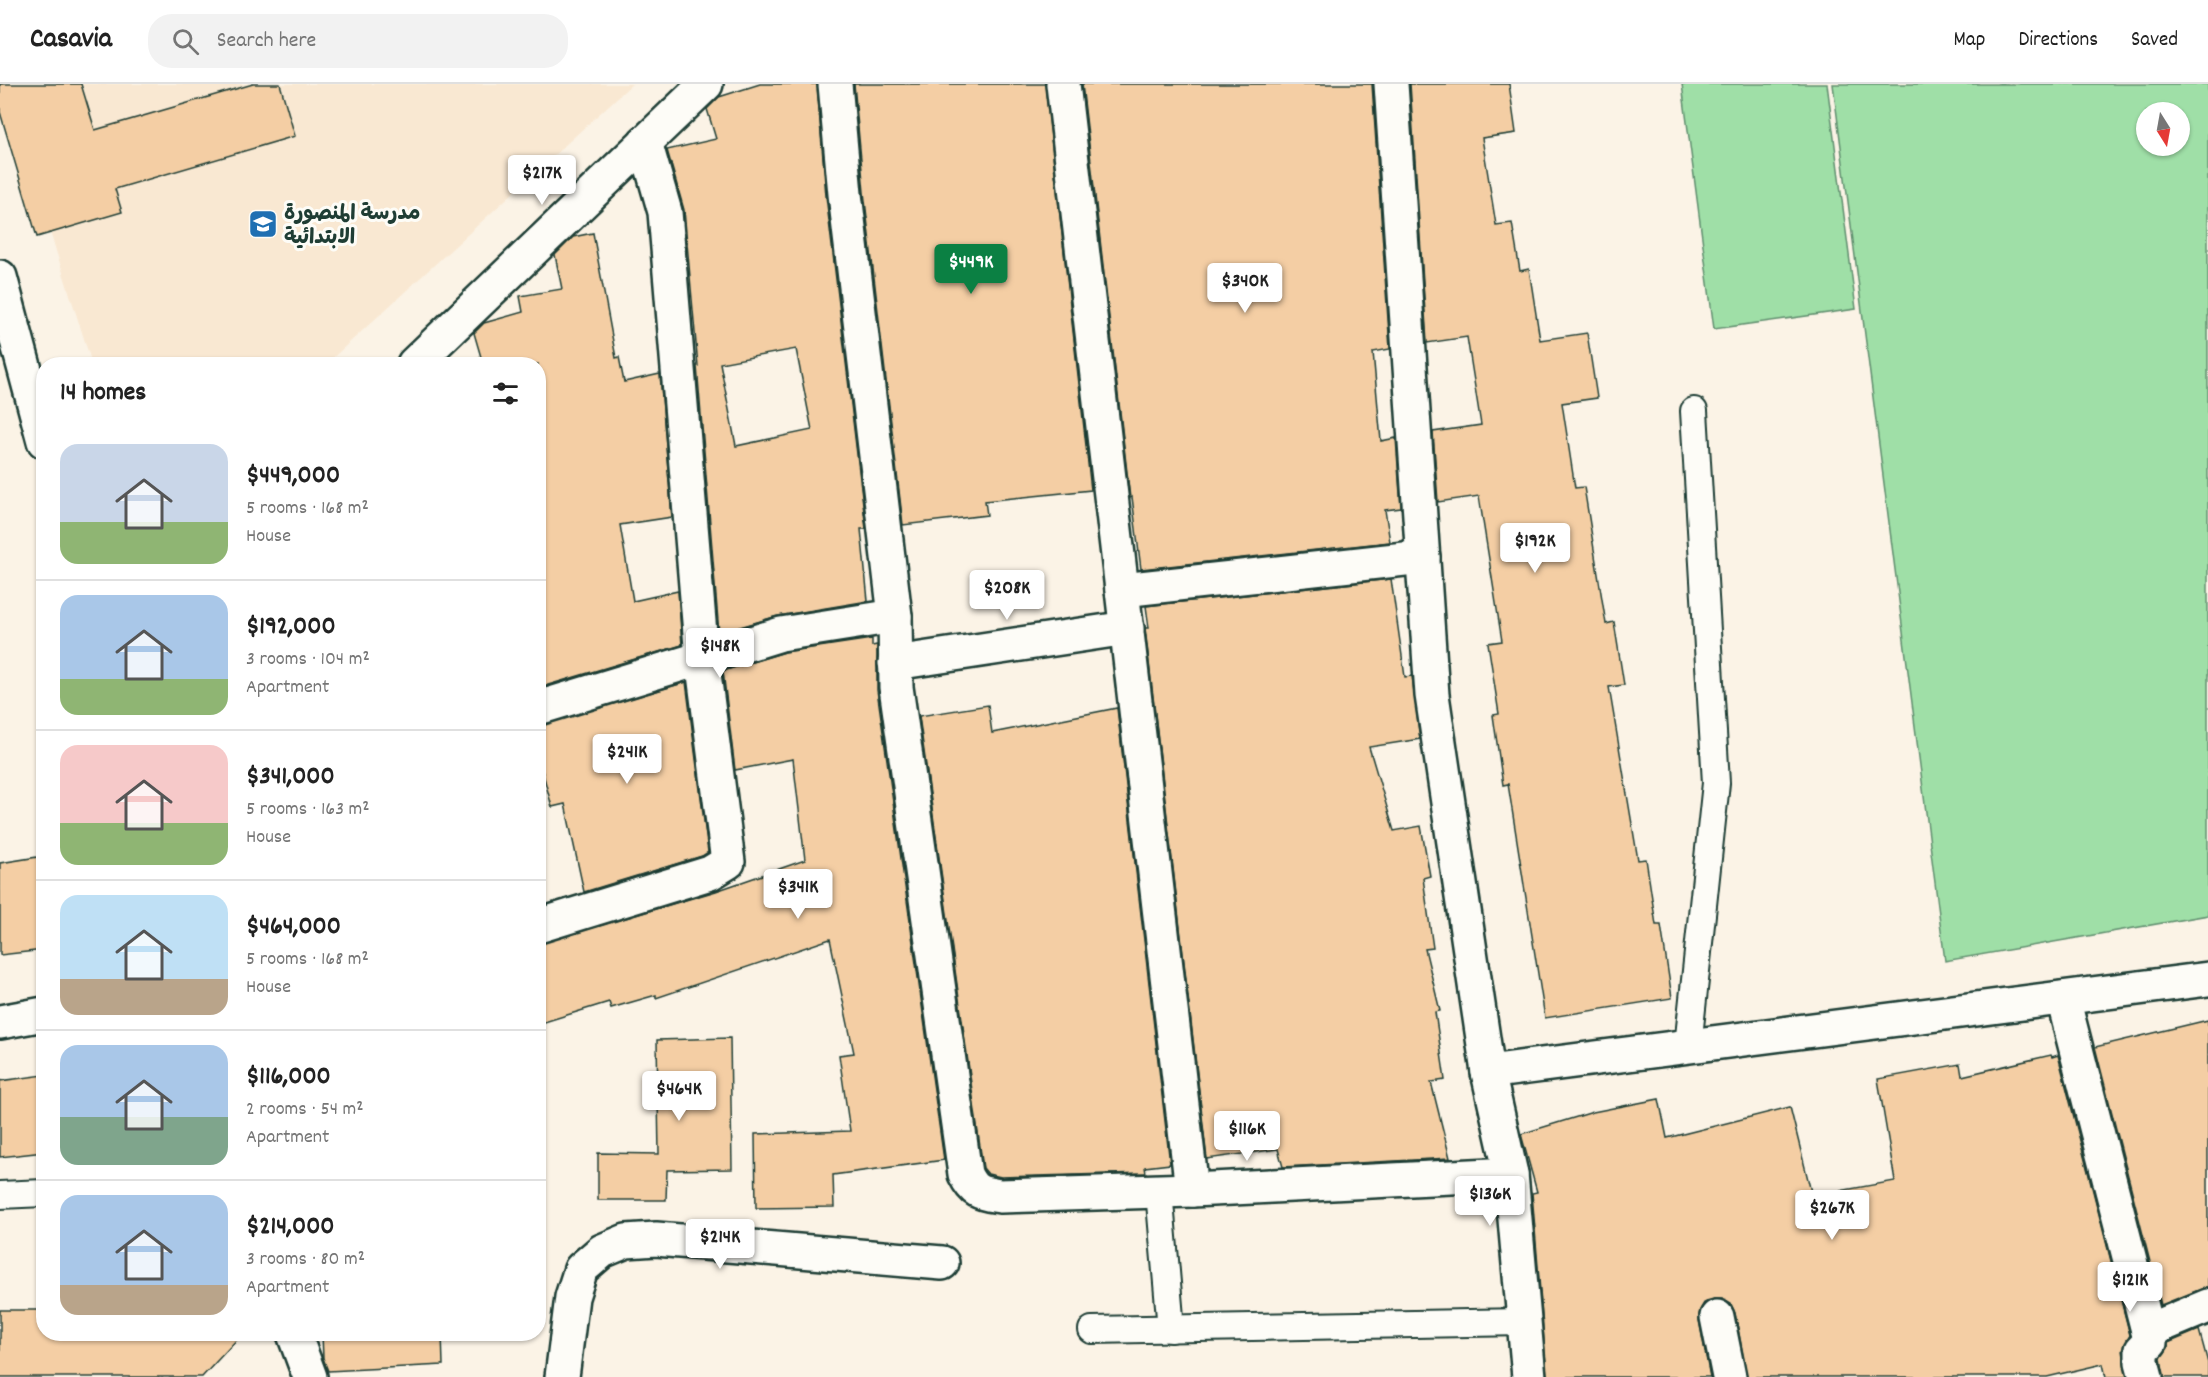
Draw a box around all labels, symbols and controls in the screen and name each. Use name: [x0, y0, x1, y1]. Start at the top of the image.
search box: [148, 14, 568, 68]
text: Casavia: [30, 21, 112, 61]
icon: search: [169, 25, 202, 58]
text: Search here: [217, 26, 316, 57]
text: Map: [1954, 26, 1985, 56]
text: Directions: [2018, 26, 2098, 56]
text: Saved: [2131, 26, 2178, 56]
north arrow: [2136, 102, 2190, 156]
map controls: [2136, 102, 2190, 156]
pin: $217K: [500, 155, 584, 206]
text: $217K: [522, 160, 562, 188]
place label: مدرسة المنصورة الابتدائية: [284, 200, 420, 254]
school or university icon: مدرسة المنصورة الابتدائية: [247, 208, 279, 240]
pin: $449K: [929, 244, 1013, 295]
text: $449K: [948, 249, 994, 277]
pin: $340K: [1203, 263, 1287, 314]
text: $340K: [1221, 268, 1269, 296]
text: 14 homes: [60, 375, 146, 412]
icon: filters: [489, 377, 522, 410]
text: $449,000: [246, 458, 340, 495]
icon: home: [108, 468, 180, 540]
text: 5 rooms · 168 m²: [246, 495, 369, 523]
text: House: [246, 523, 291, 551]
pin: $192K: [1493, 523, 1577, 574]
text: $192K: [1514, 528, 1556, 556]
pin: $208K: [965, 570, 1049, 621]
text: $208K: [983, 575, 1031, 603]
text: $192,000: [246, 609, 336, 646]
icon: home: [108, 619, 180, 691]
pin: $148K: [678, 628, 762, 679]
text: $148K: [700, 633, 740, 661]
text: 3 rooms · 104 m²: [246, 646, 370, 674]
text: Apartment: [246, 674, 329, 702]
pin: $241K: [585, 734, 669, 785]
text: $241K: [607, 739, 647, 767]
text: $341,000: [246, 759, 335, 796]
icon: home: [108, 769, 180, 841]
text: 5 rooms · 163 m²: [246, 796, 370, 824]
text: House: [246, 824, 291, 852]
pin: $341K: [756, 869, 840, 920]
text: $341K: [778, 874, 818, 902]
text: $464,000: [246, 909, 341, 946]
icon: home: [108, 919, 180, 991]
text: 5 rooms · 168 m²: [246, 946, 369, 974]
text: House: [246, 974, 291, 1002]
text: $116,000: [246, 1059, 331, 1096]
icon: home: [108, 1069, 180, 1141]
pin: $464K: [637, 1071, 721, 1122]
text: $464K: [656, 1076, 702, 1104]
text: 2 rooms · 54 m²: [246, 1096, 364, 1124]
pin: $116K: [1205, 1111, 1289, 1162]
text: $116K: [1228, 1116, 1266, 1144]
text: Apartment: [246, 1124, 329, 1152]
pin: $136K: [1448, 1176, 1532, 1227]
text: $136K: [1469, 1181, 1511, 1209]
pin: $267K: [1790, 1190, 1874, 1241]
text: $267K: [1809, 1195, 1855, 1223]
text: $214,000: [246, 1209, 334, 1246]
icon: home: [108, 1219, 180, 1291]
pin: $214K: [678, 1219, 762, 1270]
text: $214K: [700, 1224, 740, 1252]
text: 3 rooms · 80 m²: [246, 1246, 365, 1274]
pin: $121K: [2088, 1262, 2172, 1313]
text: $121K: [2112, 1267, 2148, 1295]
text: Apartment: [246, 1274, 329, 1302]

